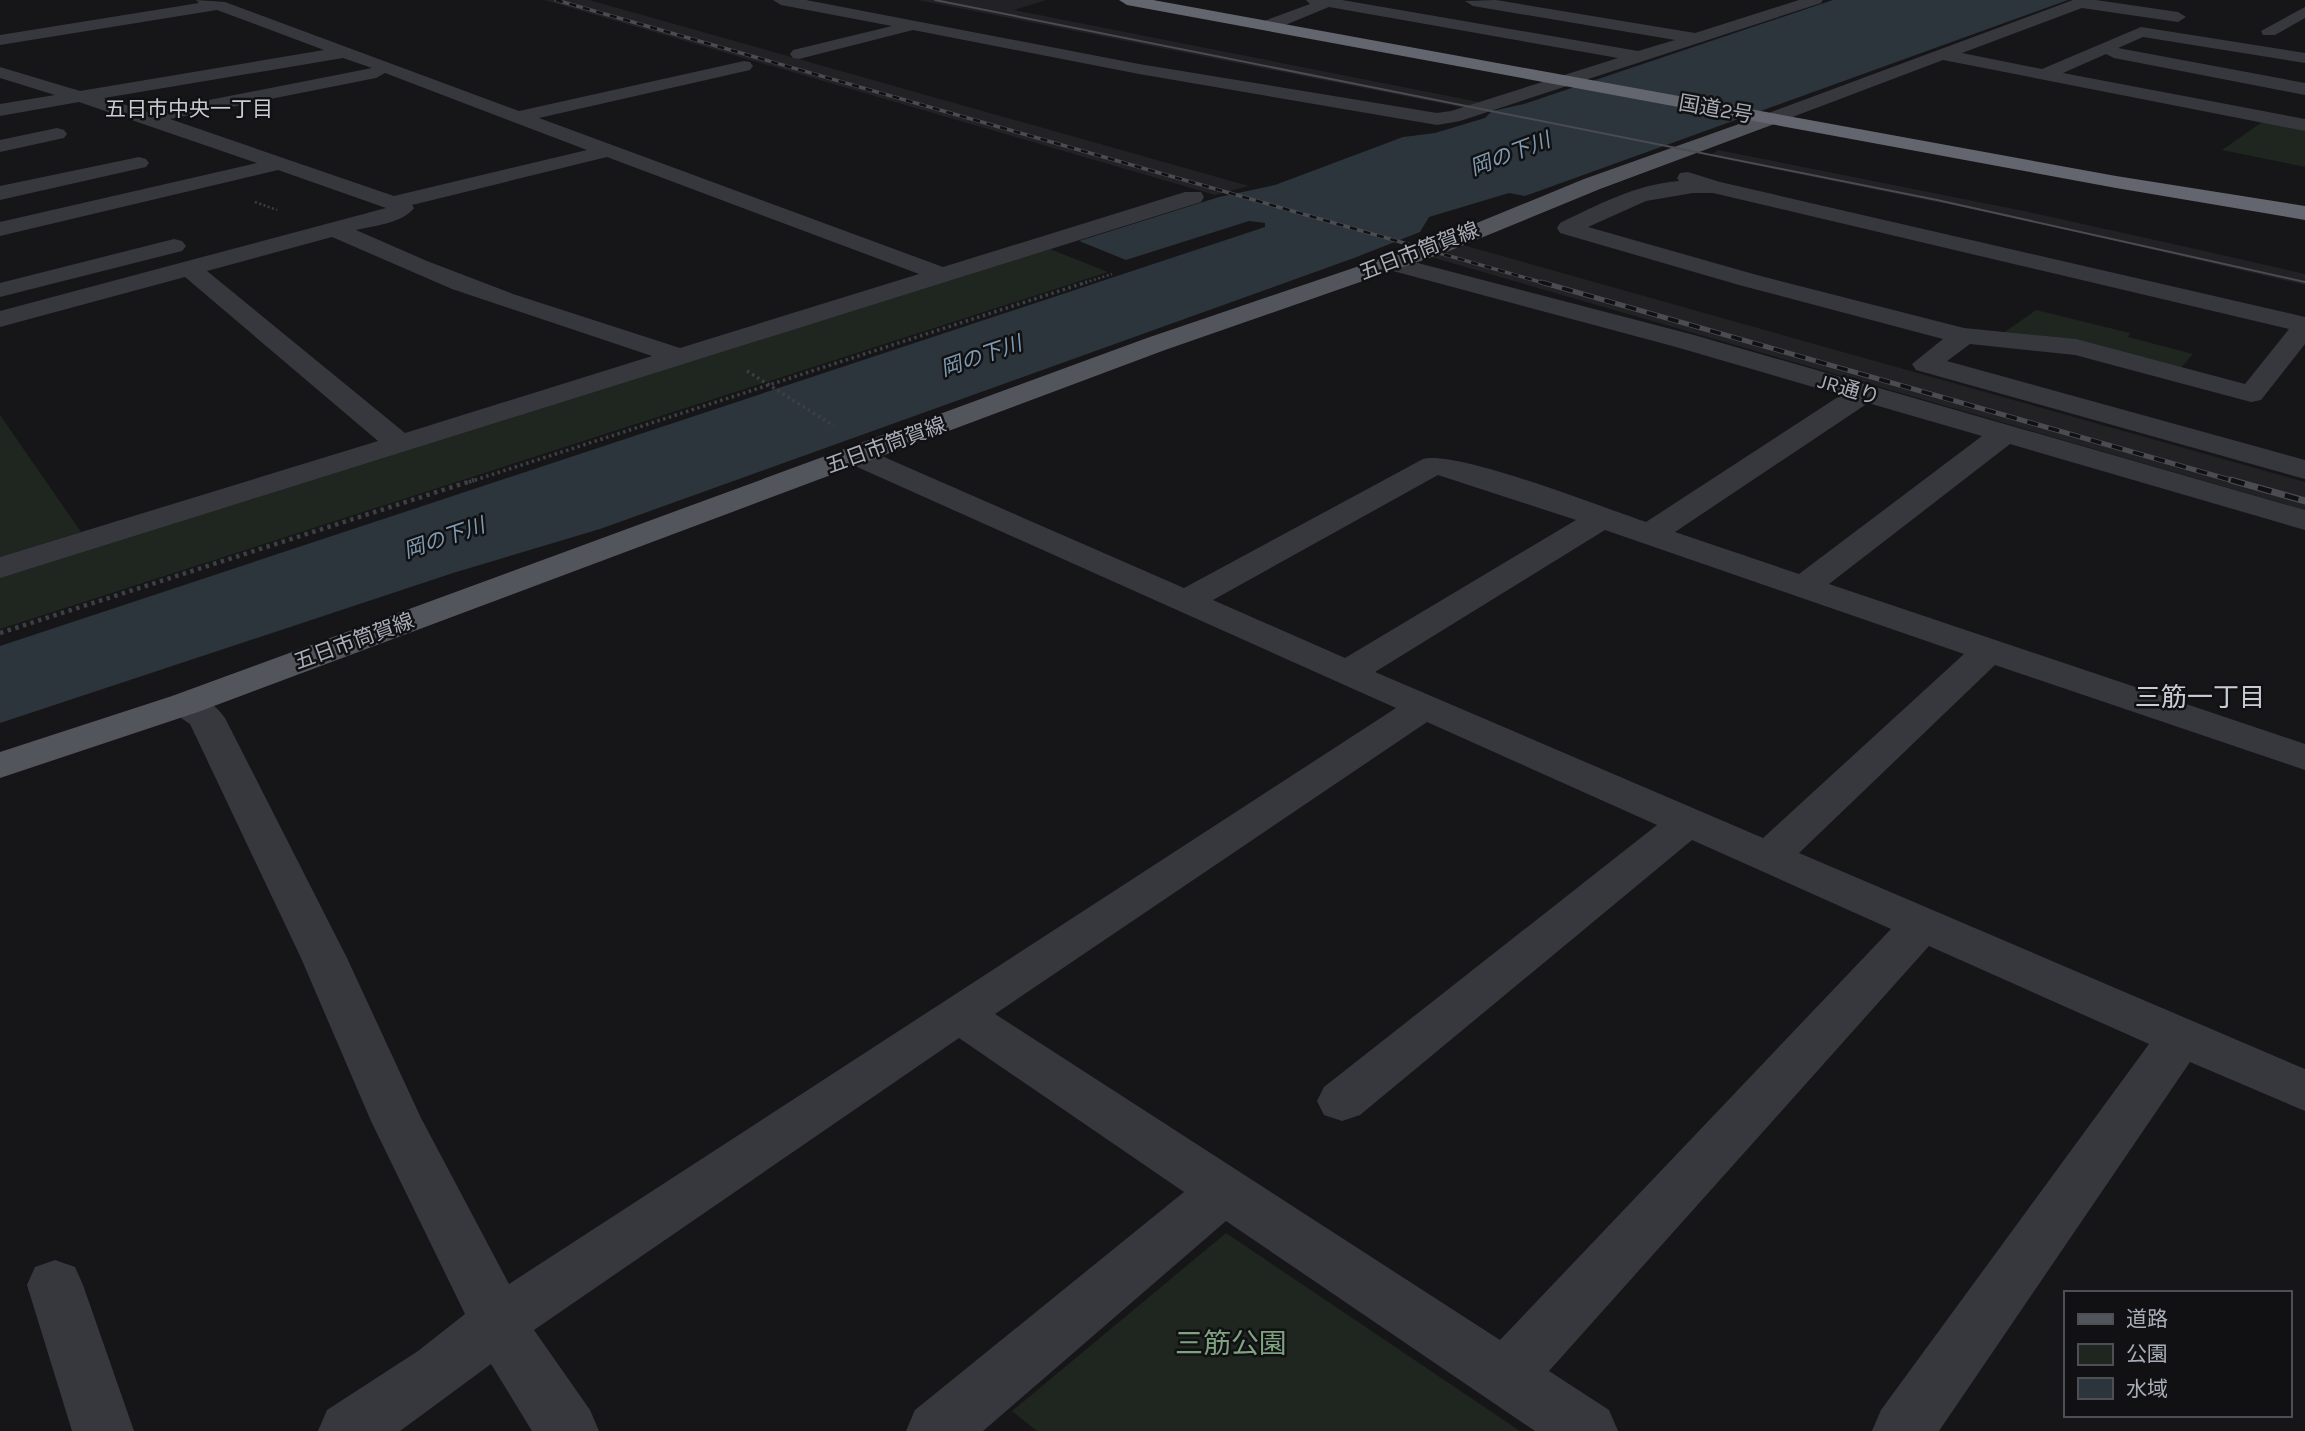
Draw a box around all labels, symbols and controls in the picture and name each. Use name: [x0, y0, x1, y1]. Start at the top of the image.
street label: 国道2号: [1677, 91, 1755, 127]
district label: 五日市中央一丁目: [105, 97, 273, 121]
water label: 岡の下川: [1466, 127, 1555, 180]
street label: 五日市筒賀線: [1356, 217, 1482, 285]
water label: 岡の下川: [937, 330, 1027, 381]
street label: JR通り: [1815, 369, 1883, 409]
street label: 五日市筒賀線: [823, 412, 949, 478]
water label: 岡の下川: [400, 512, 490, 563]
street label: 五日市筒賀線: [291, 608, 417, 674]
district label: 三筋一丁目: [2135, 682, 2265, 713]
legend: [2064, 1291, 2291, 1417]
text: 道路: [2126, 1307, 2168, 1331]
park label: 三筋公園: [1175, 1327, 1287, 1360]
text: 公園: [2126, 1342, 2168, 1366]
text: 水域: [2126, 1377, 2168, 1401]

